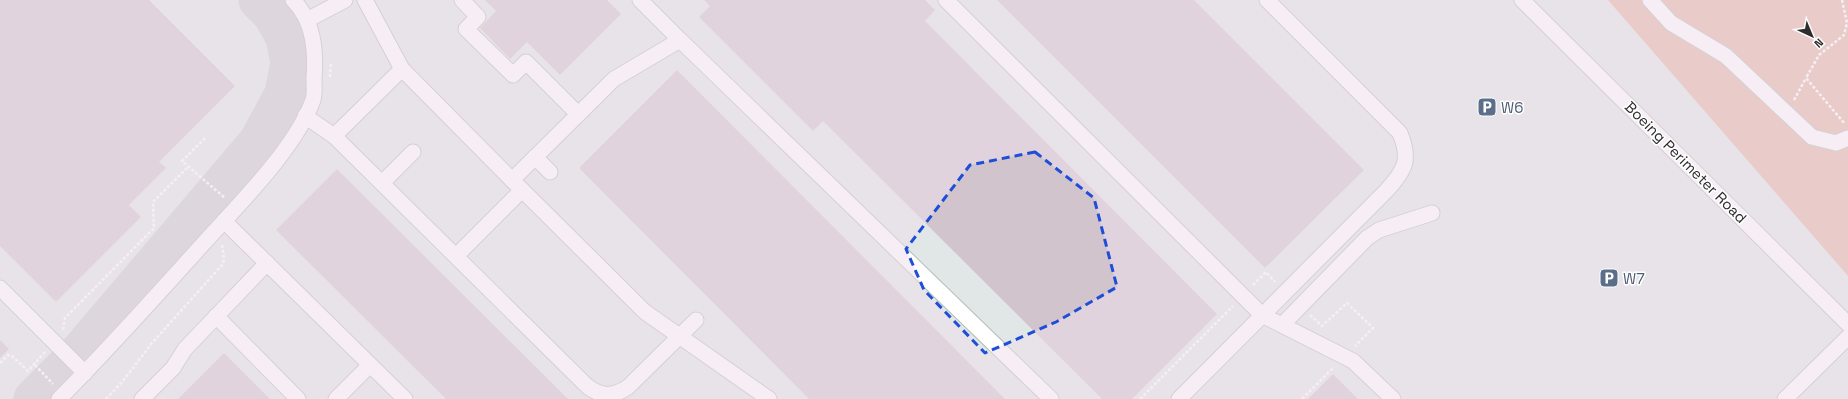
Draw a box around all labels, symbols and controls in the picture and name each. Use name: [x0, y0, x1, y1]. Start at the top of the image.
north arrow: [1792, 16, 1832, 56]
text: N: [1811, 36, 1826, 51]
parking icon: W6: [1476, 96, 1498, 118]
street label: Boeing Perimeter Road: [1621, 97, 1751, 227]
place label: W6: [1501, 98, 1523, 117]
parking icon: W7: [1598, 267, 1620, 289]
place label: W7: [1623, 269, 1645, 288]

